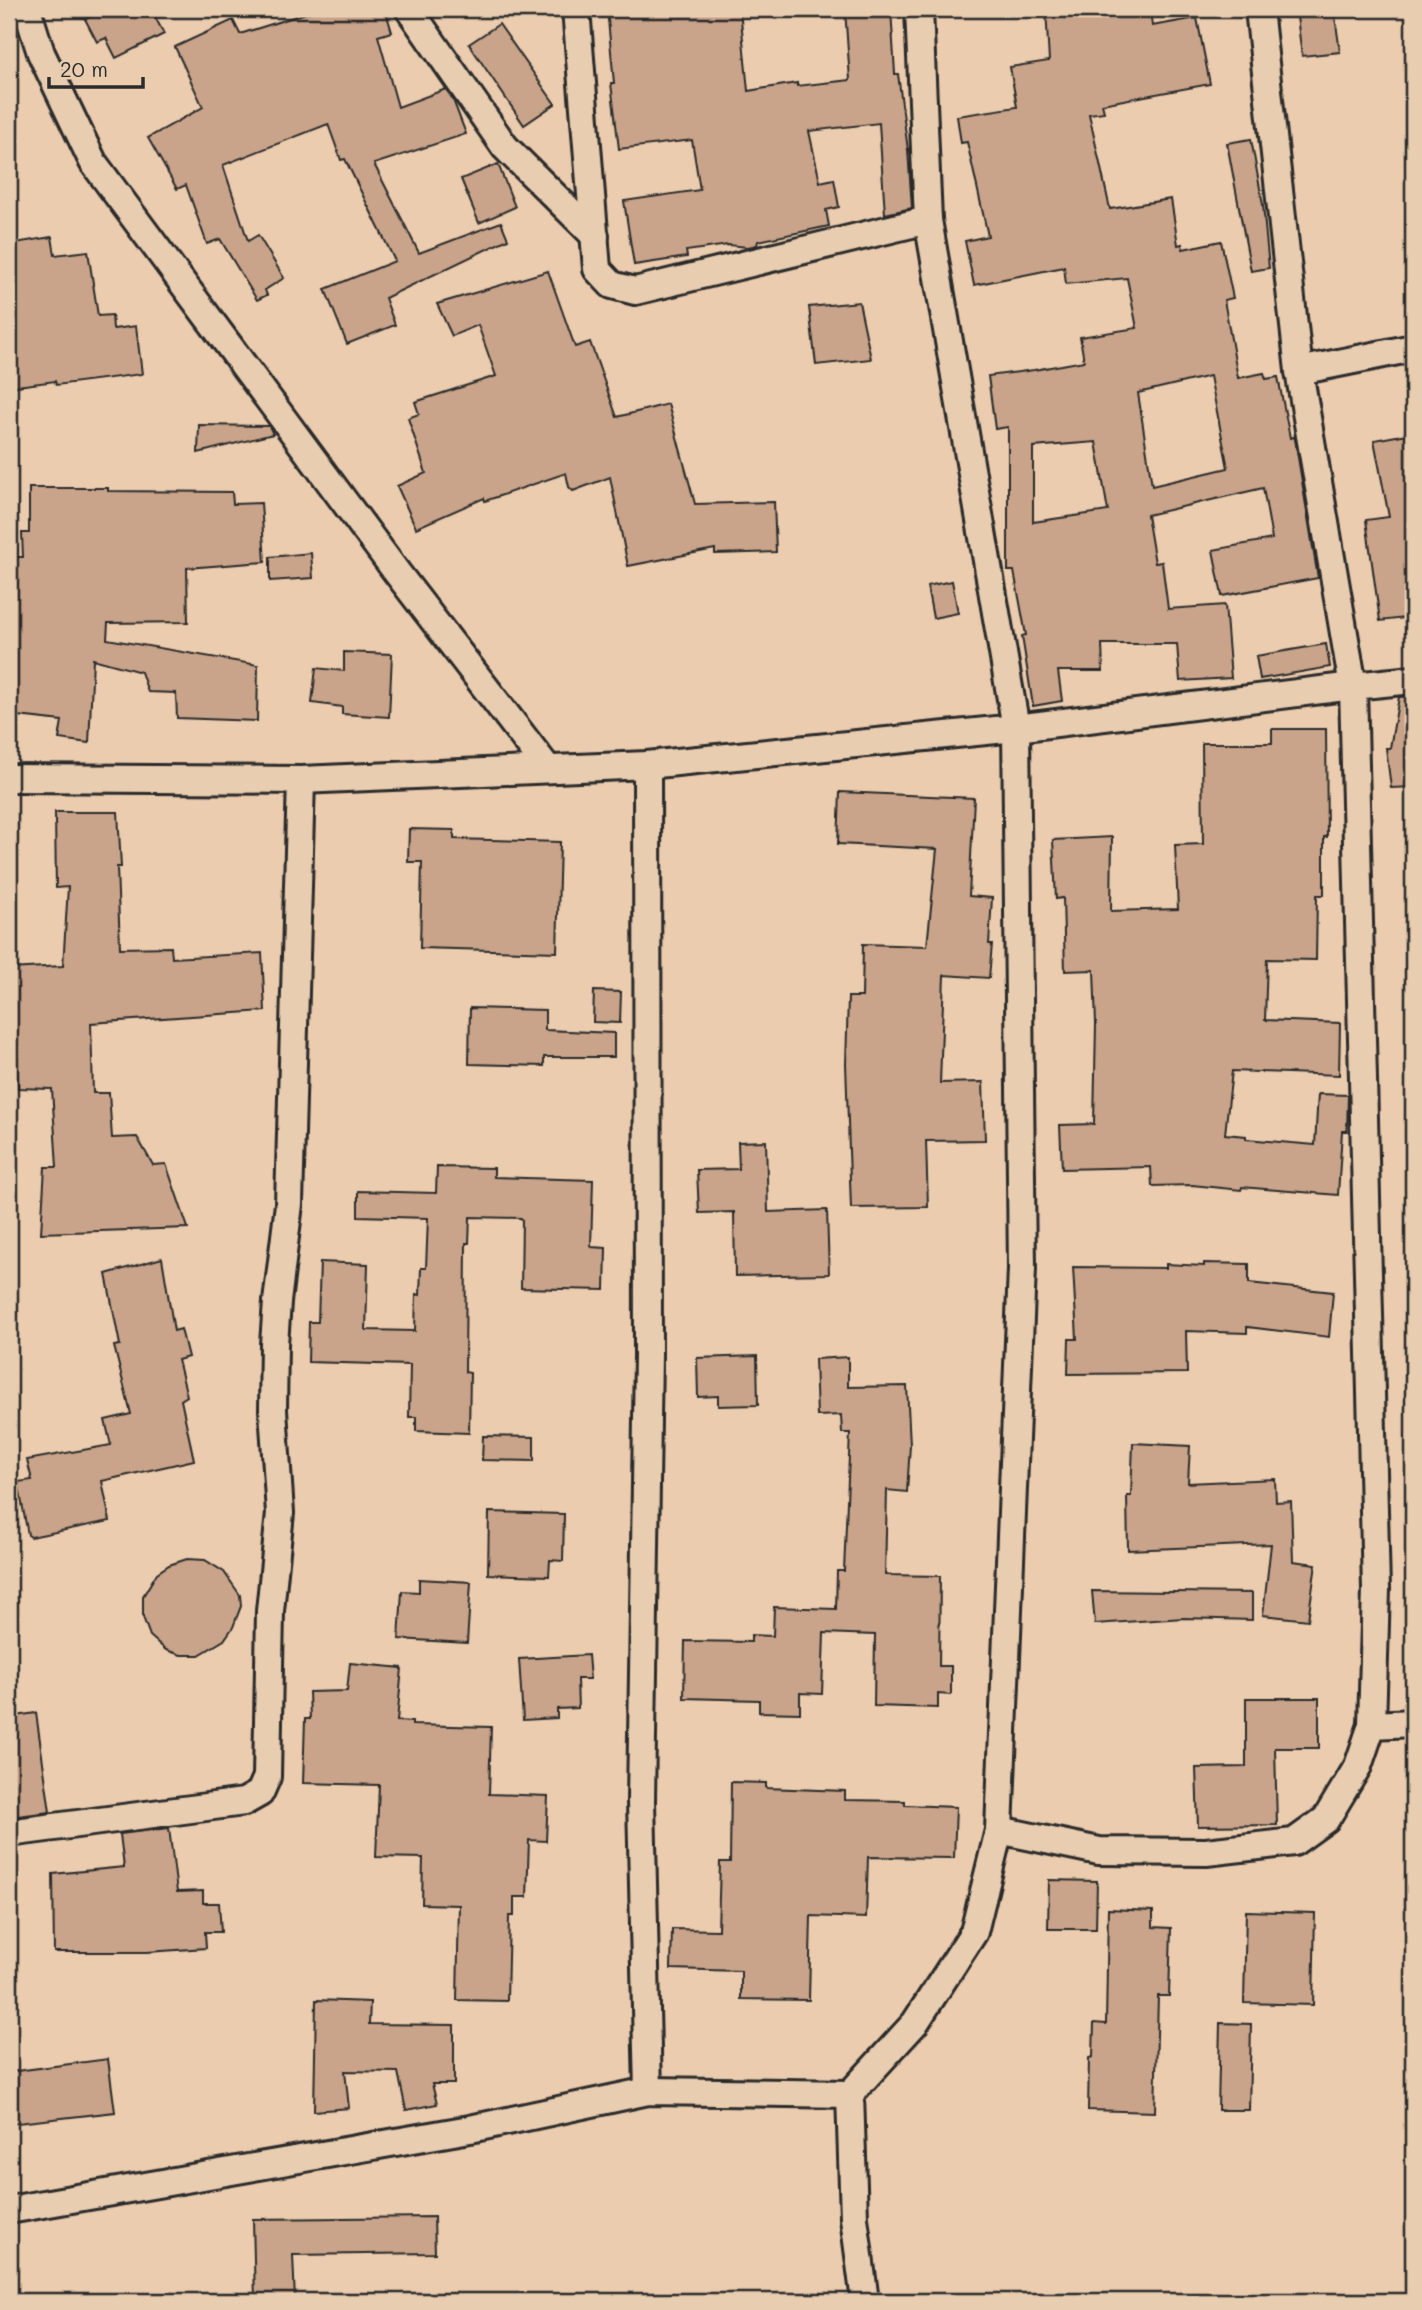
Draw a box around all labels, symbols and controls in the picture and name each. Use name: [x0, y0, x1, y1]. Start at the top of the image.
scale bar: [49, 46, 144, 90]
text: 20 m: [60, 55, 108, 82]

